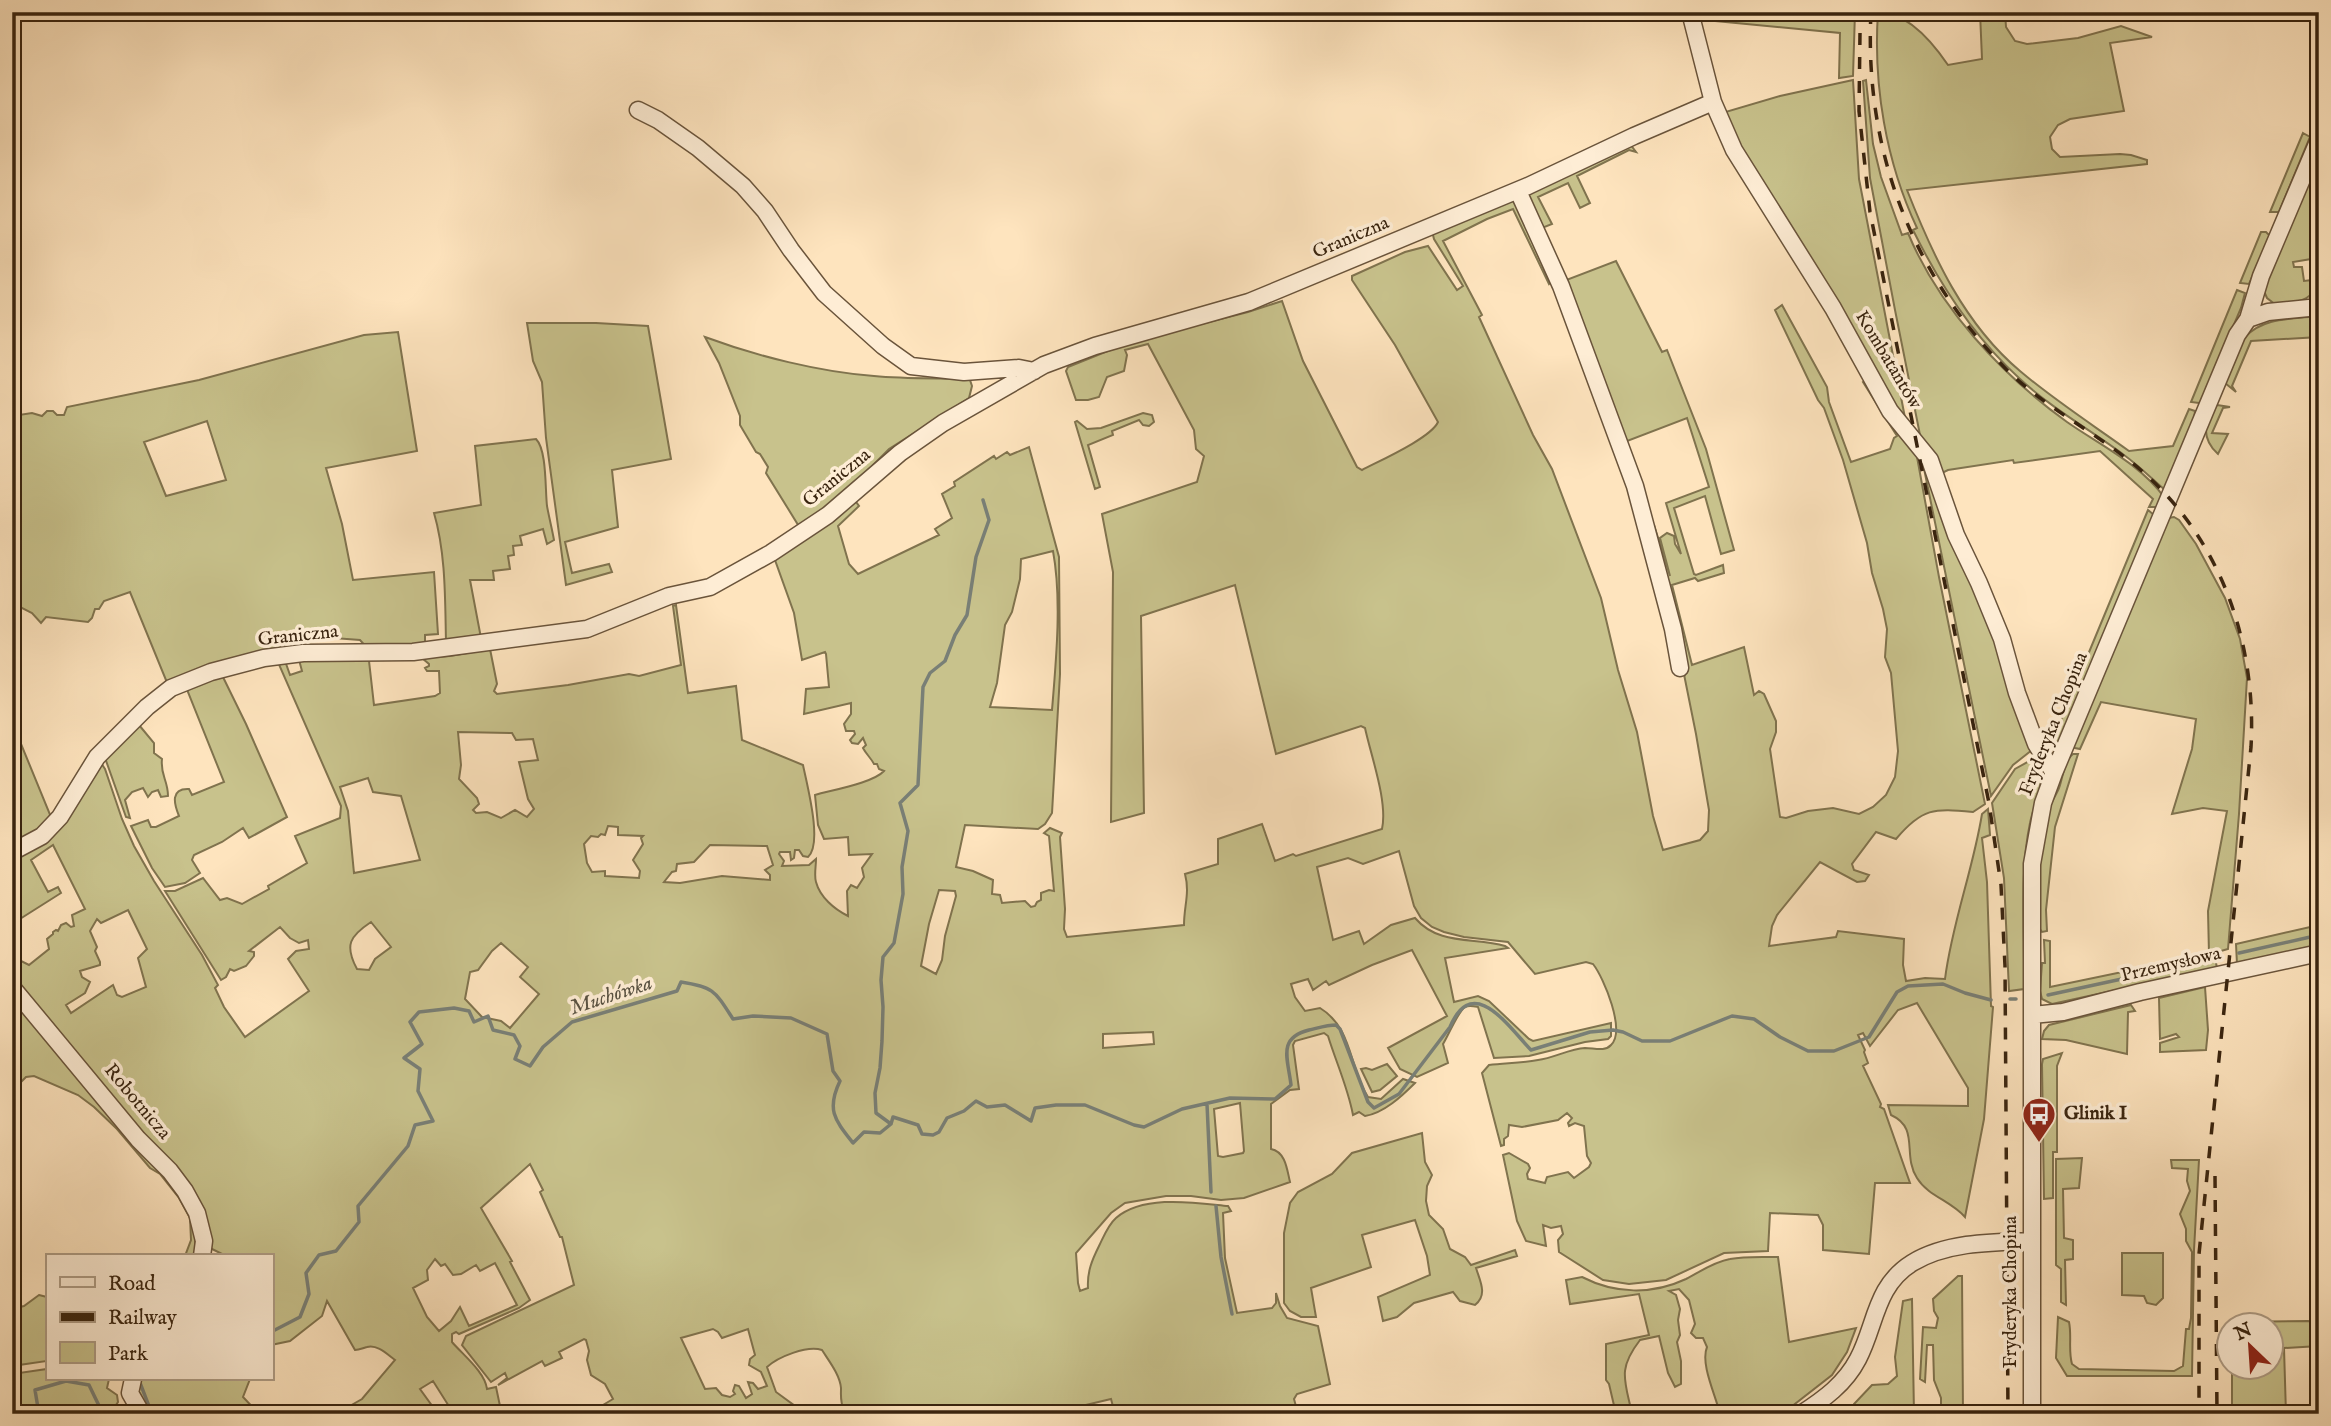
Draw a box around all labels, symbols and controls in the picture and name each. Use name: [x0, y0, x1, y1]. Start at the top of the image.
street label: Graniczna: [1309, 211, 1394, 265]
street label: Kombatantów: [1849, 306, 1927, 414]
street label: Graniczna: [798, 443, 877, 513]
street label: Graniczna: [257, 620, 340, 652]
street label: Fryderyka Chopina: [2014, 648, 2094, 799]
street label: Przemysłowa: [2119, 942, 2224, 988]
water label: Muchówka: [566, 970, 656, 1022]
street label: Robotnicza: [98, 1059, 176, 1145]
bus stop icon: Glinik I: [2020, 1095, 2058, 1144]
place label: Glinik I: [2064, 1102, 2127, 1126]
street label: Fryderyka Chopina: [1999, 1215, 2023, 1368]
legend: [46, 1254, 273, 1380]
text: Road: [108, 1271, 156, 1298]
text: Railway: [108, 1305, 178, 1332]
north arrow: [2216, 1310, 2286, 1380]
text: N: [2230, 1318, 2257, 1347]
text: Park: [108, 1341, 149, 1368]

